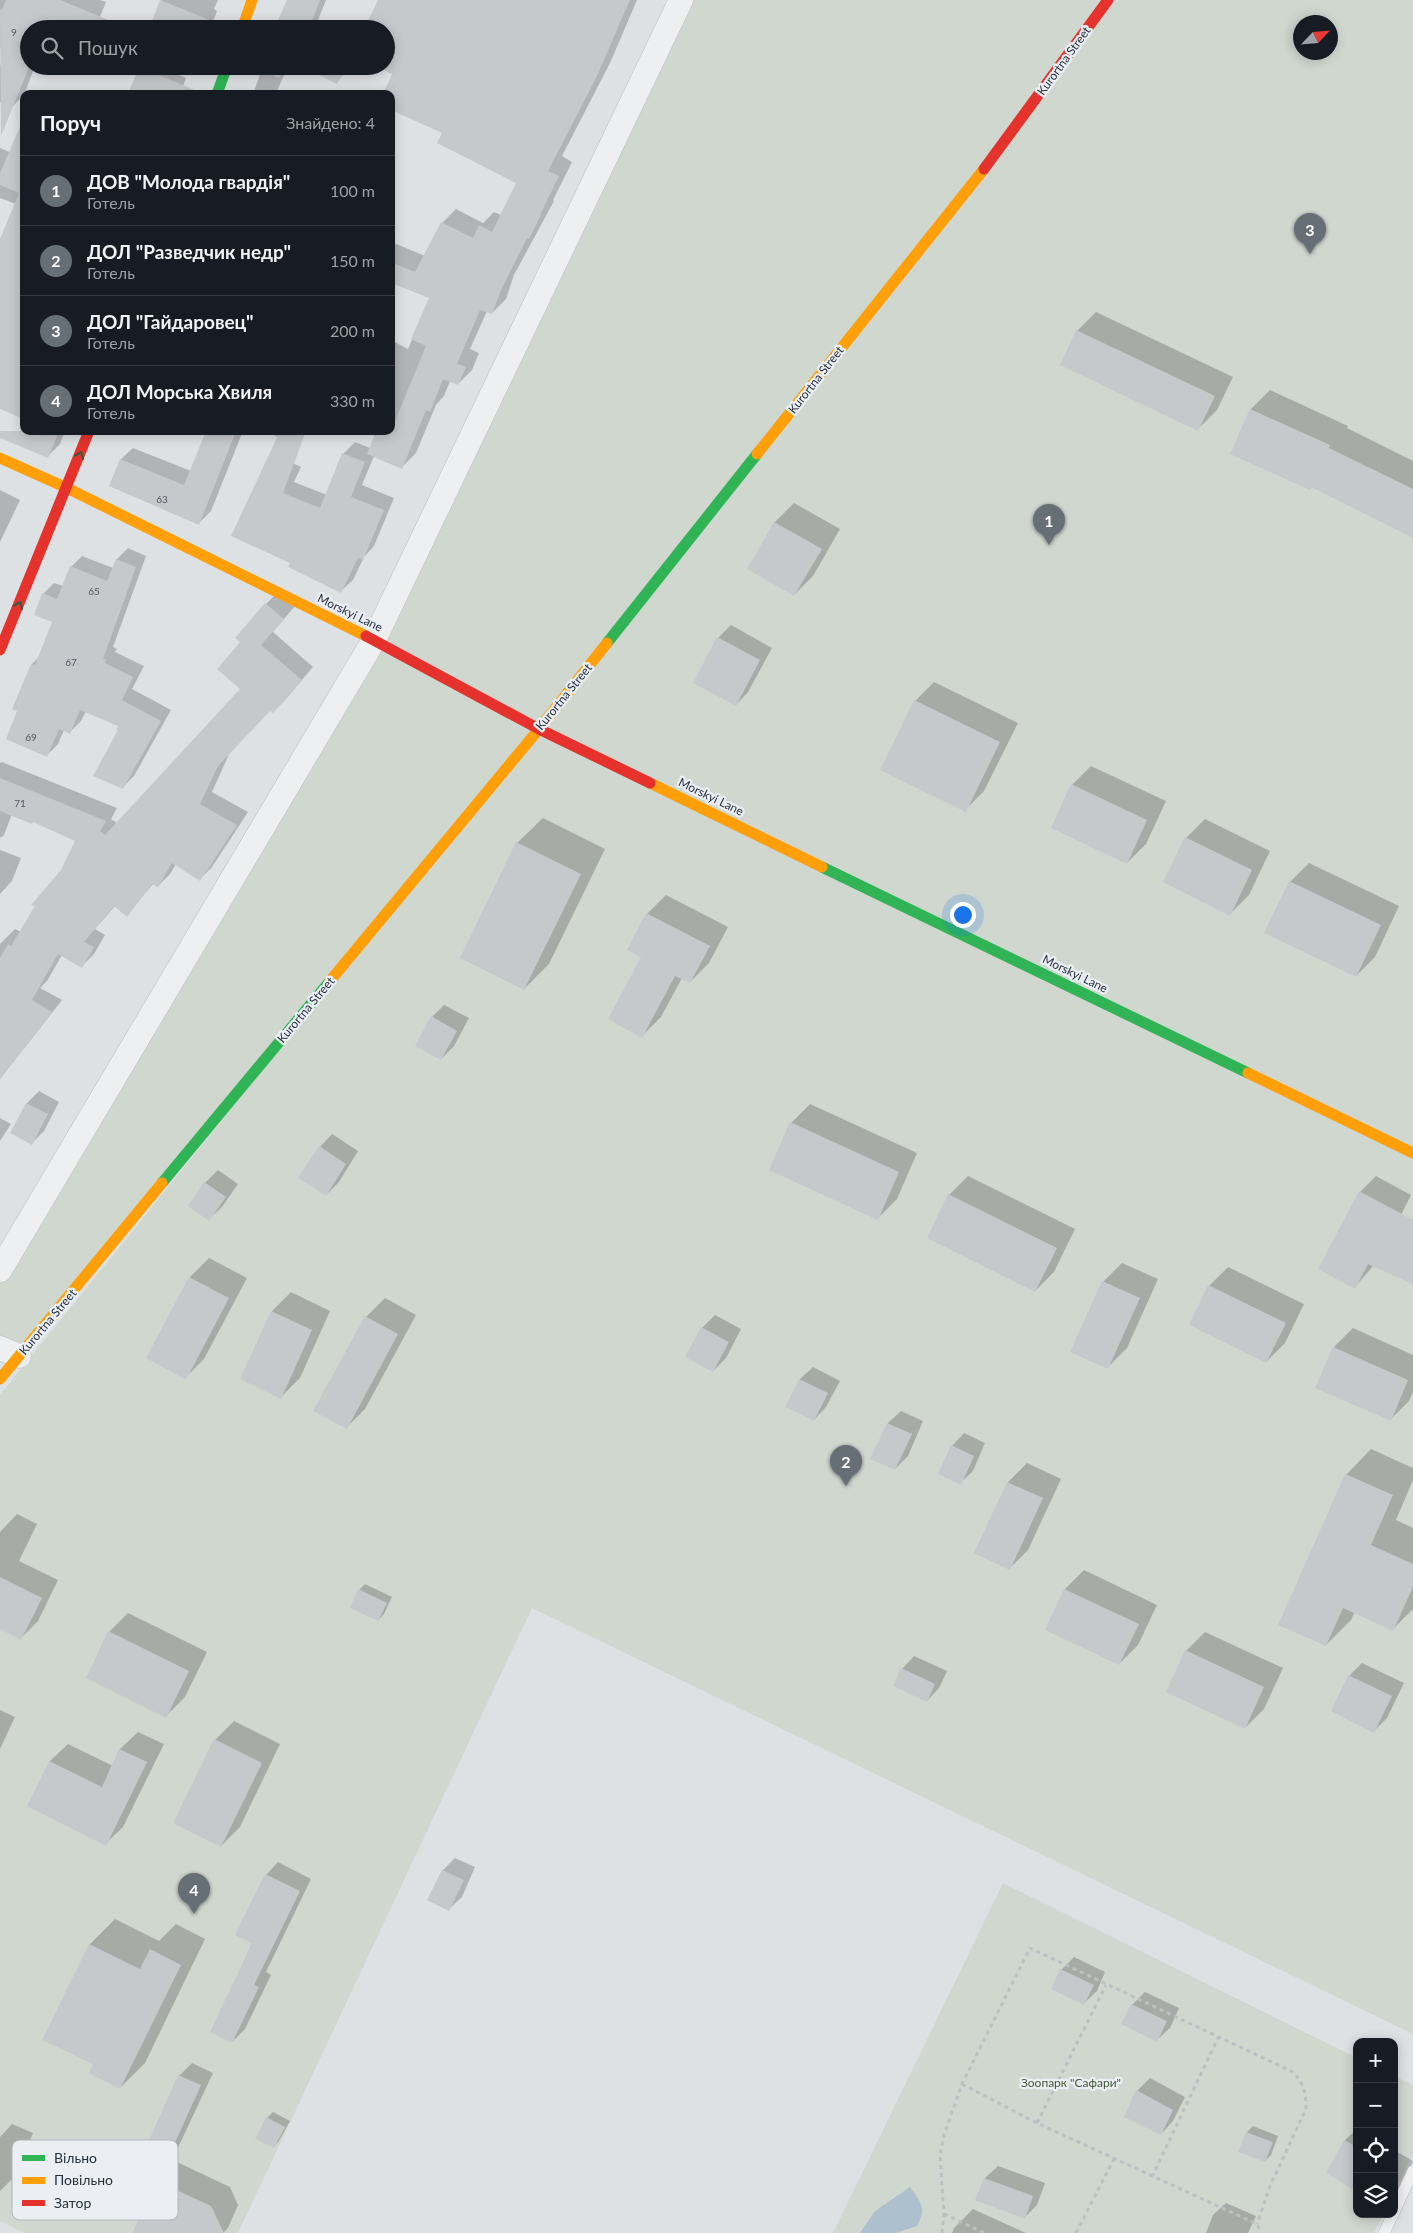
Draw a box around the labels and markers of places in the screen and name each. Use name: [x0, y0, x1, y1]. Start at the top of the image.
pin: 3: [1294, 213, 1326, 254]
pin: 1: [1033, 504, 1065, 545]
pin: 2: [830, 1445, 862, 1486]
pin: 4: [178, 1873, 210, 1914]

